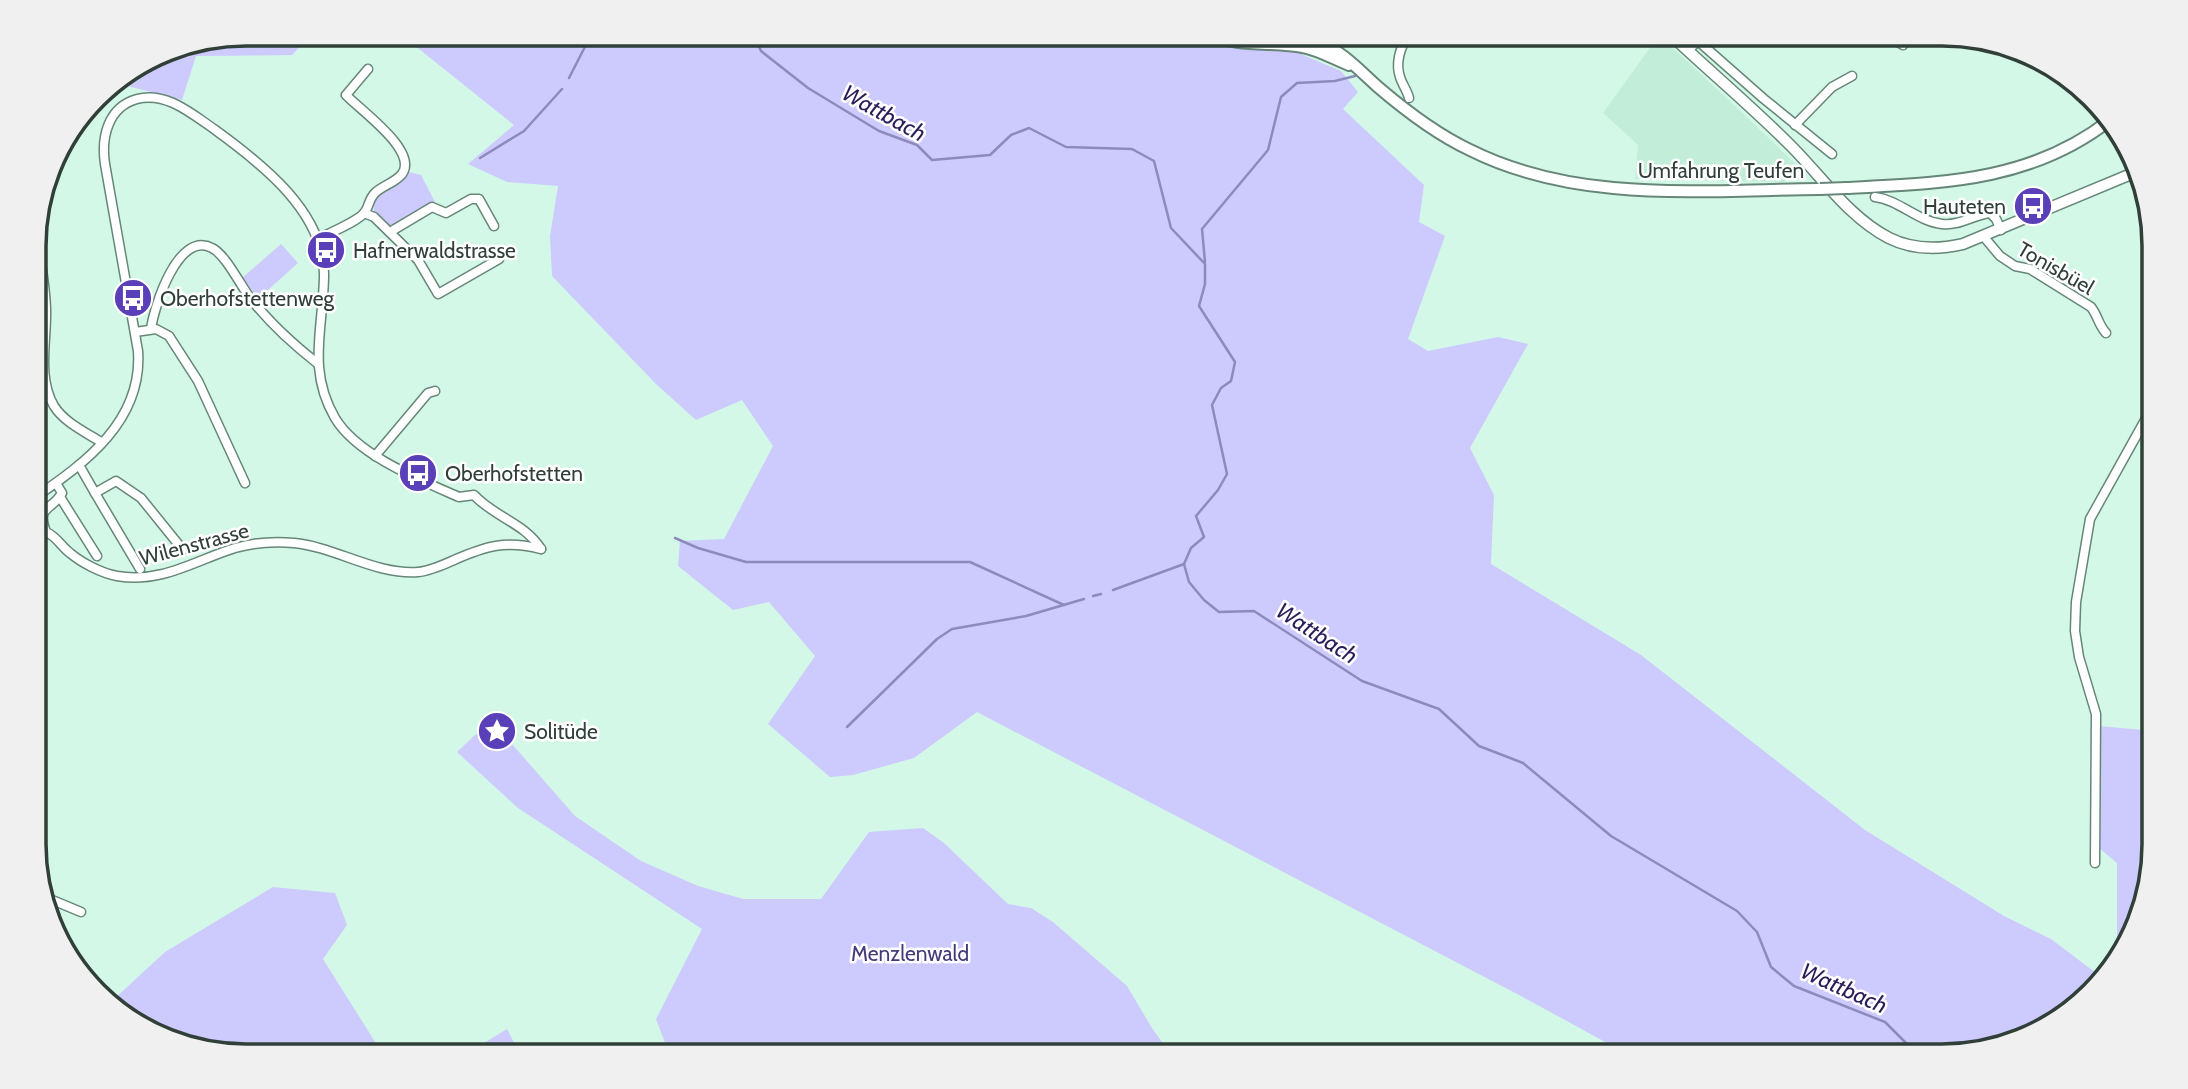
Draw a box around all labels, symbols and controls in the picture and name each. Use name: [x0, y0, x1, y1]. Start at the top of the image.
water label: Wattbach: [837, 79, 931, 147]
street label: Umfahrung Teufen: [1638, 158, 1804, 183]
bus stop icon: Hauteten: [2012, 185, 2054, 227]
place label: Hauteten: [1923, 194, 2006, 219]
bus stop icon: Hafnerwaldstrasse: [305, 229, 347, 271]
street label: Tonisbüel: [2013, 236, 2099, 300]
place label: Hafnerwaldstrasse: [353, 238, 516, 263]
bus stop icon: Oberhofstettenweg: [112, 277, 154, 319]
place label: Oberhofstettenweg: [160, 286, 335, 311]
bus stop icon: Oberhofstetten: [397, 452, 439, 494]
place label: Oberhofstetten: [445, 461, 583, 486]
street label: Wilenstrasse: [137, 517, 252, 571]
water label: Wattbach: [1271, 596, 1363, 670]
place icon: Solitüde: [476, 710, 518, 752]
place label: Solitüde: [524, 719, 598, 744]
park label: Menzlenwald: [851, 941, 969, 966]
water label: Wattbach: [1797, 957, 1891, 1019]

